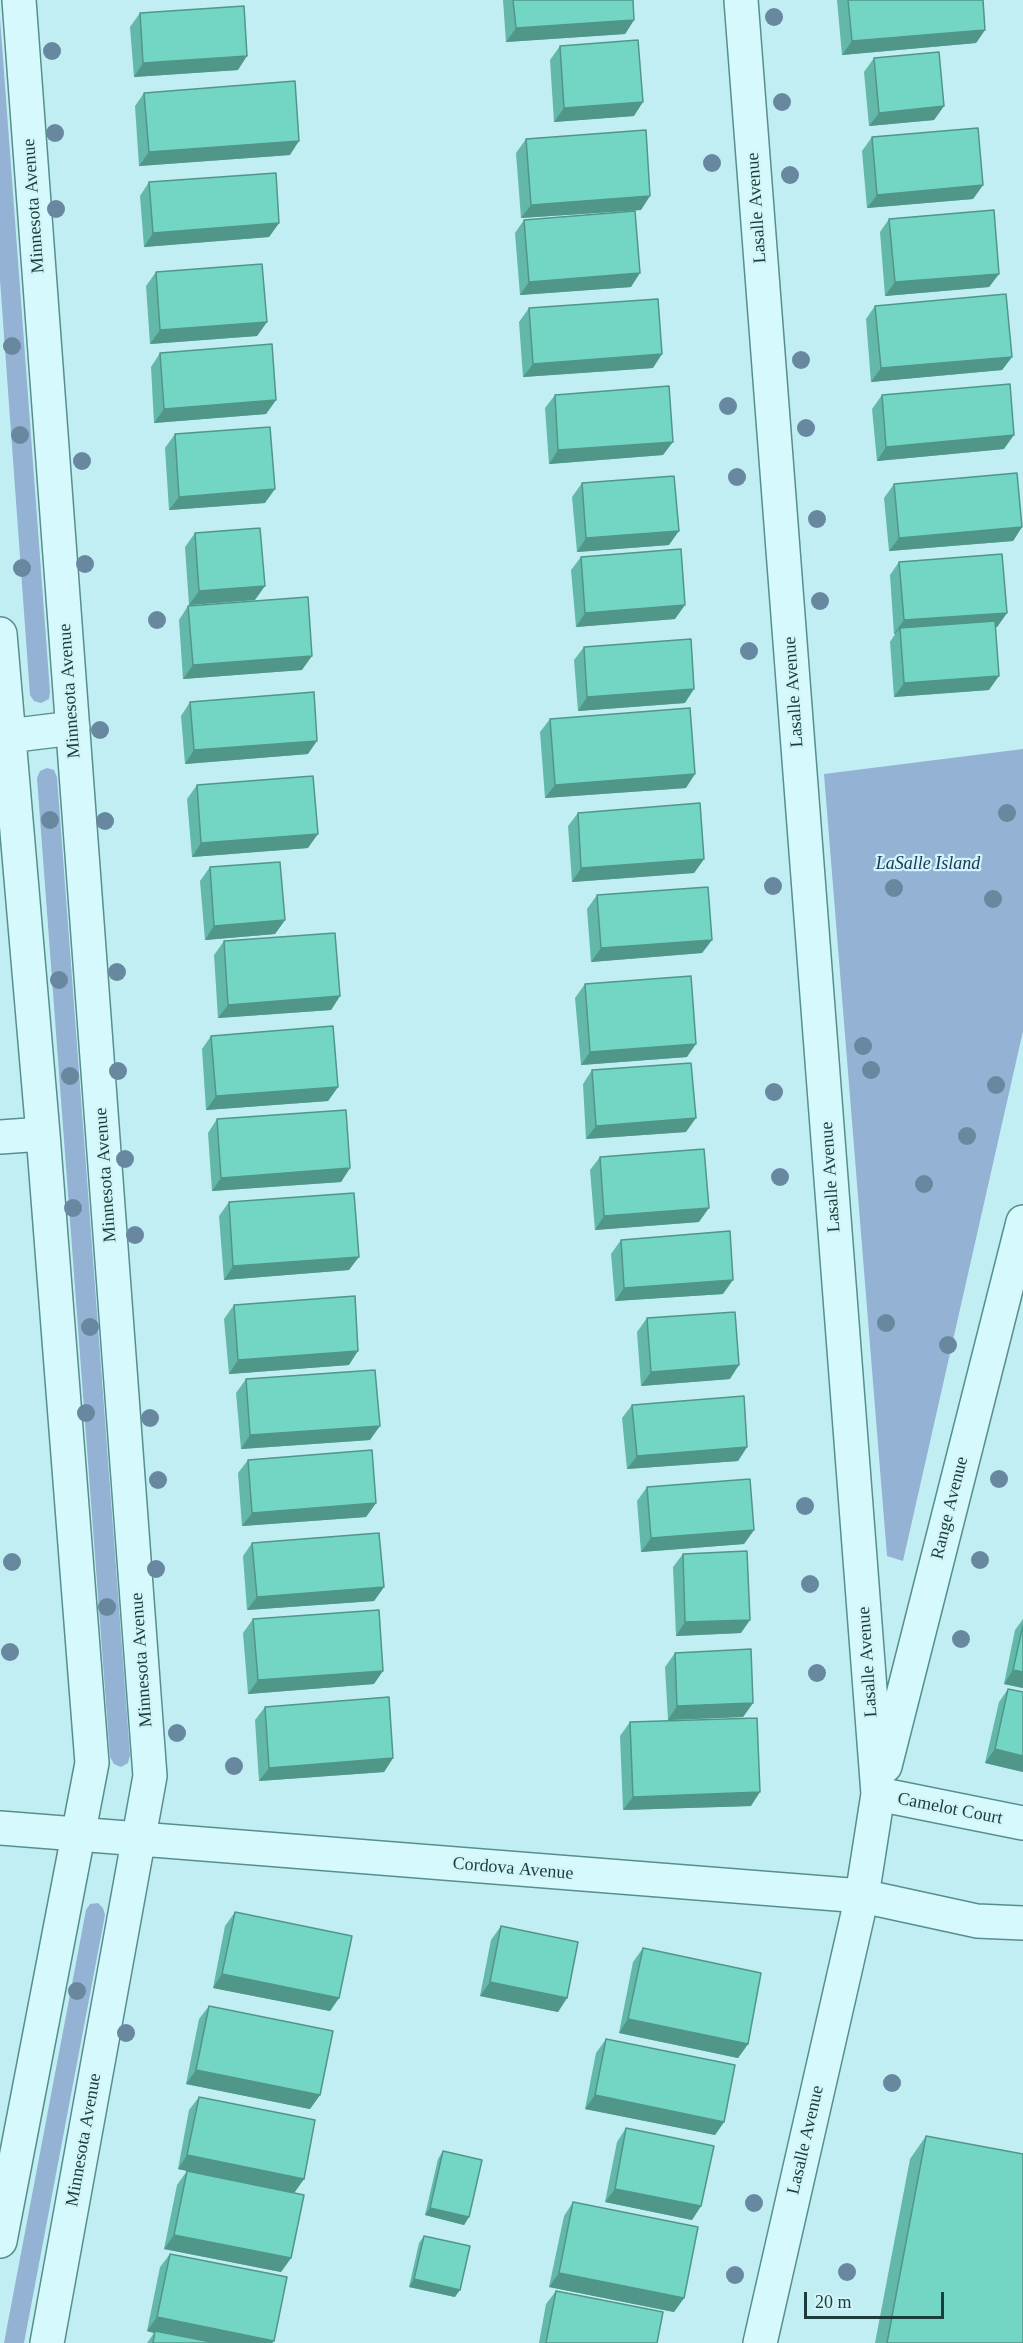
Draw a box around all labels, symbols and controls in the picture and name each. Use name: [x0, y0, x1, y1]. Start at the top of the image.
street label: Minnesota Avenue: [19, 138, 49, 274]
street label: Lasalle Avenue: [742, 152, 772, 264]
street label: Minnesota Avenue: [55, 623, 85, 759]
street label: Lasalle Avenue: [779, 636, 809, 748]
park label: LaSalle Island: [876, 853, 980, 875]
street label: Minnesota Avenue: [91, 1107, 121, 1243]
street label: Lasalle Avenue: [816, 1121, 846, 1233]
street label: Range Avenue: [927, 1454, 973, 1562]
street label: Minnesota Avenue: [127, 1592, 157, 1728]
street label: Lasalle Avenue: [853, 1606, 883, 1718]
street label: Camelot Court: [896, 1788, 1004, 1830]
street label: Cordova Avenue: [452, 1853, 574, 1885]
street label: Minnesota Avenue: [62, 2072, 106, 2208]
street label: Lasalle Avenue: [783, 2083, 829, 2197]
scale bar: [807, 2280, 946, 2318]
text: 20 m: [815, 2292, 852, 2312]

